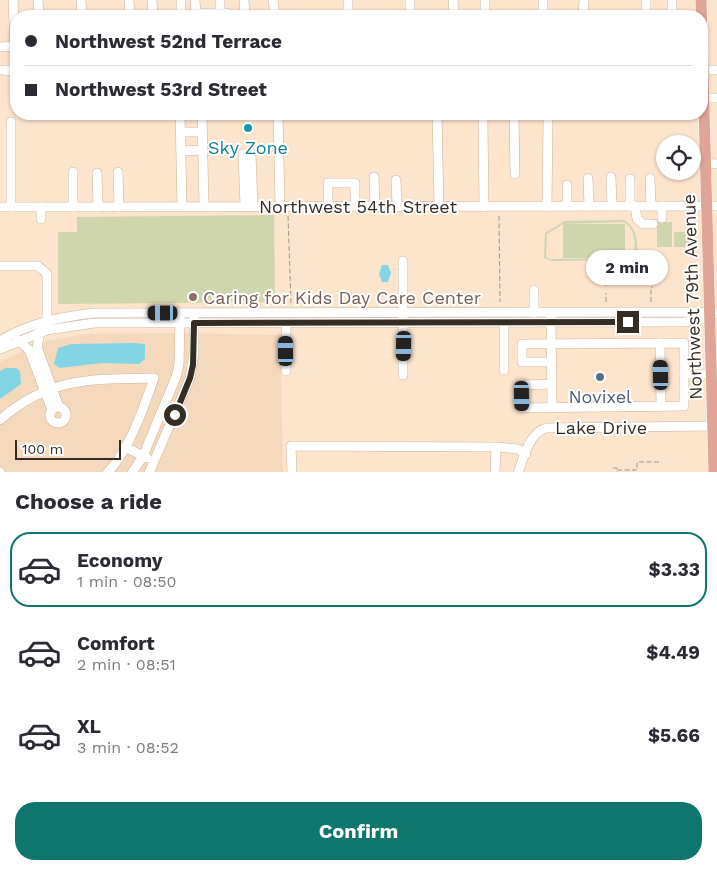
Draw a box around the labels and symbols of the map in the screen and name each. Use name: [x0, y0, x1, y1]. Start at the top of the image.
marker: Sky Zone: [242, 122, 254, 134]
place label: Sky Zone: [208, 137, 288, 158]
street label: Northwest 79th Avenue: [678, 194, 706, 400]
street label: Northwest 54th Street: [259, 196, 457, 217]
callout: 2 min: [587, 250, 669, 284]
place label: Caring for Kids Day Care Center: [203, 287, 481, 308]
marker: Caring for Kids Day Care Center: [187, 291, 199, 303]
car: [148, 306, 178, 321]
route end: [617, 311, 639, 333]
car: [396, 331, 411, 361]
car: [278, 336, 293, 366]
car: [653, 360, 668, 390]
marker: Novixel: [594, 371, 606, 383]
car: [514, 381, 529, 411]
place label: Novixel: [568, 386, 632, 407]
route start: [164, 404, 186, 426]
street label: Lake Drive: [555, 417, 647, 438]
scale bar: [15, 438, 121, 461]

